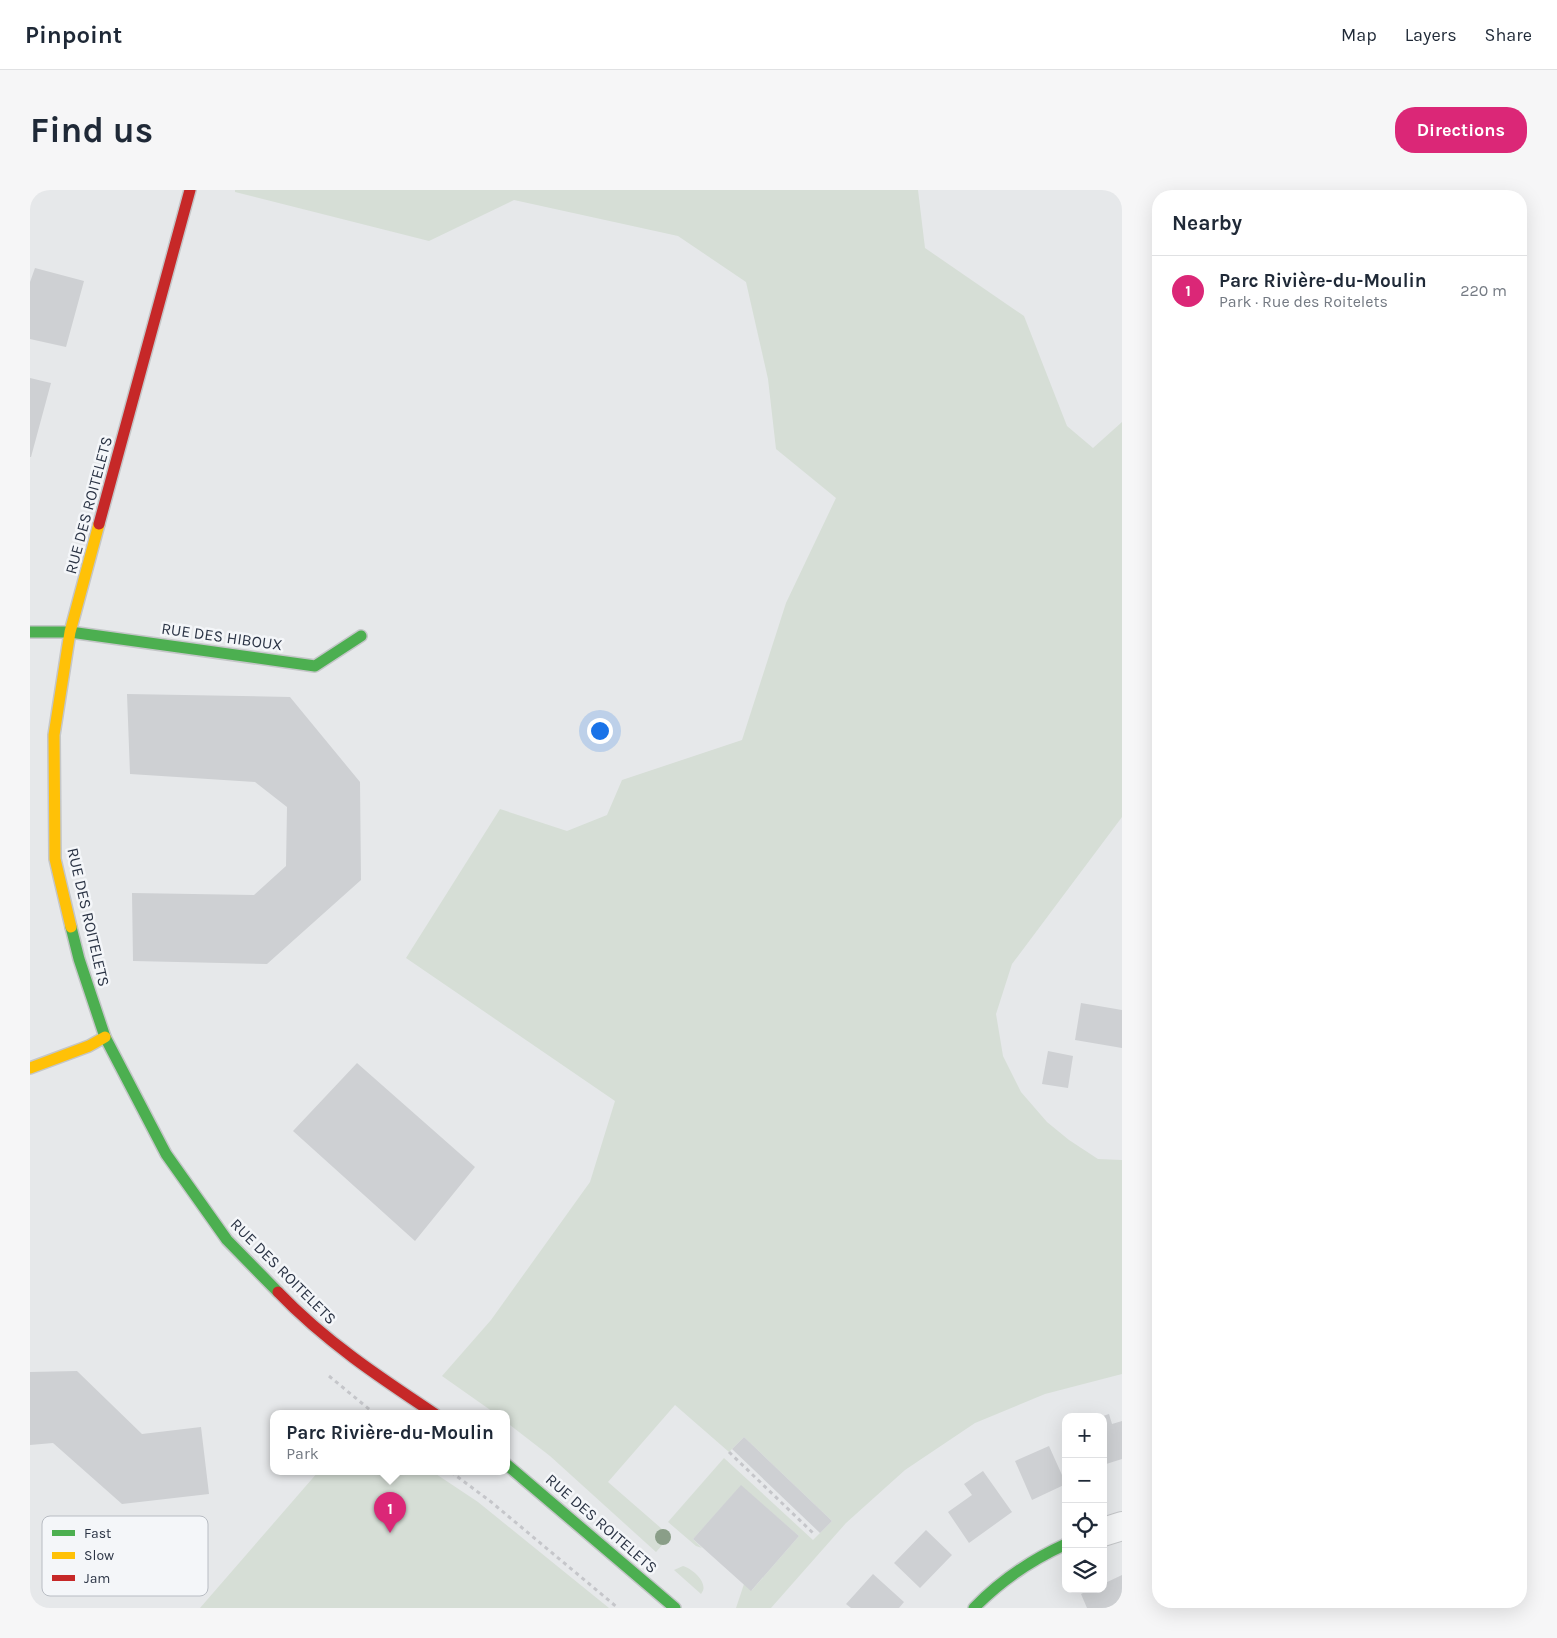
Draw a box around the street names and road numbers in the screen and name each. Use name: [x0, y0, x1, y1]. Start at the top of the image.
street label: RUE DES ROITELETS: [61, 434, 116, 576]
street label: RUE DES HIBOUX: [160, 619, 284, 654]
street label: RUE DES ROITELETS: [63, 846, 114, 988]
street label: RUE DES ROITELETS: [227, 1214, 341, 1328]
street label: RUE DES ROITELETS: [542, 1470, 661, 1577]

